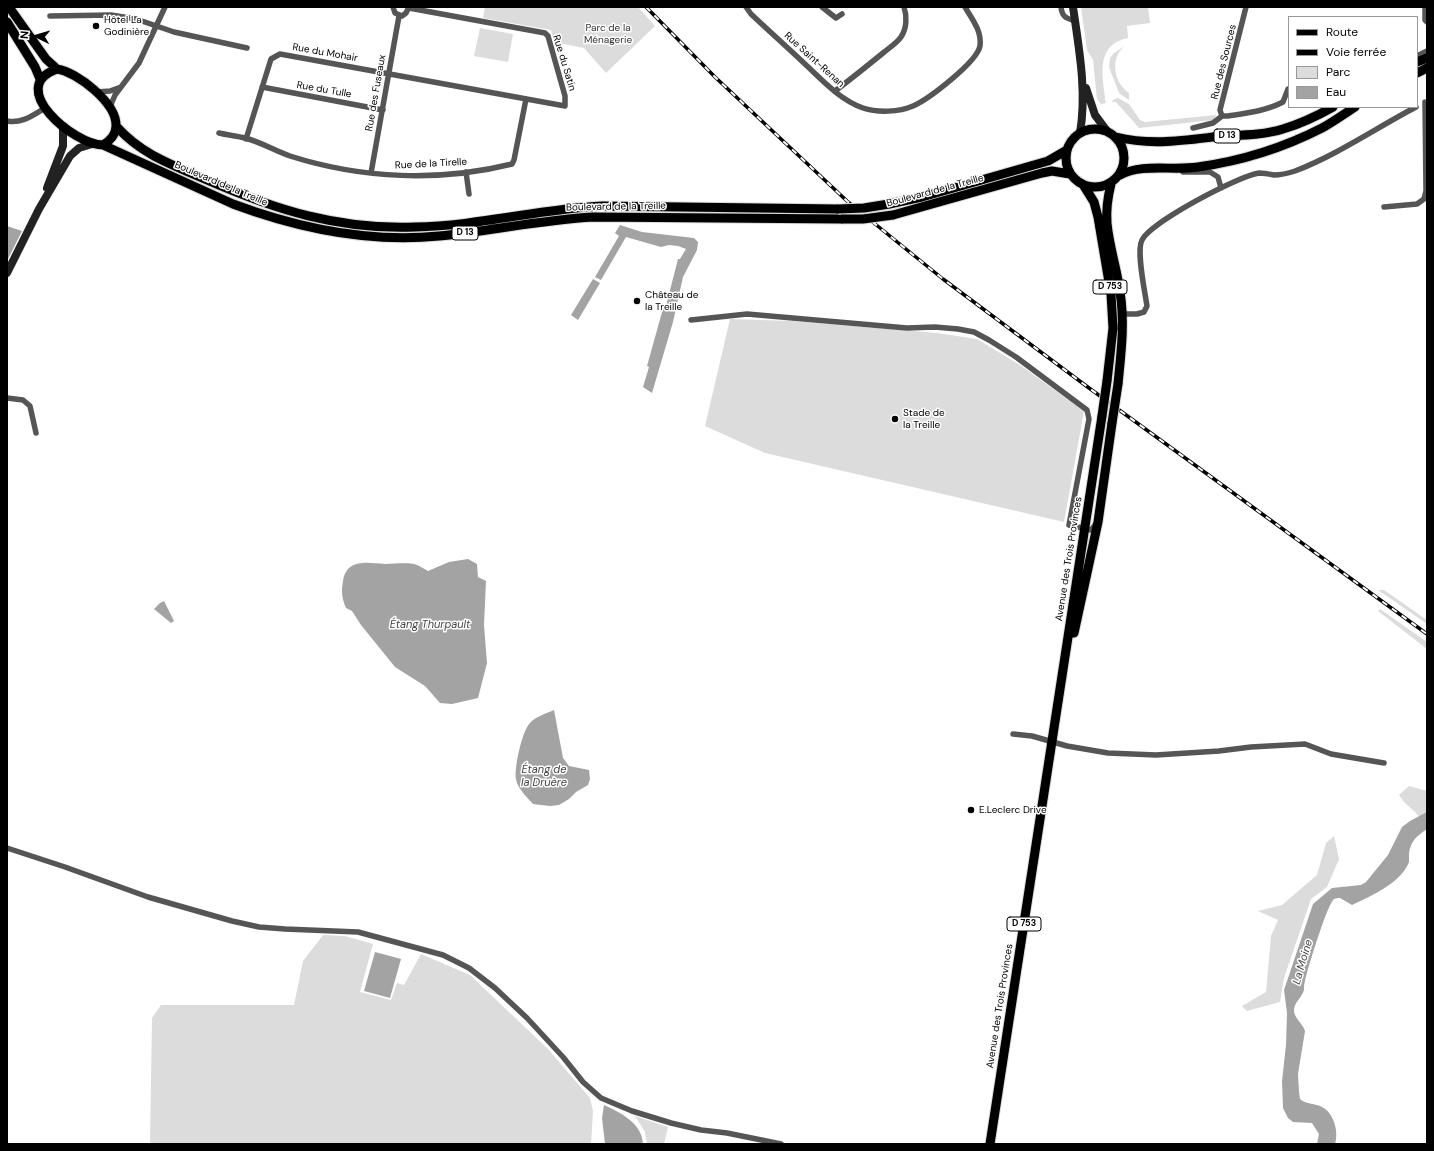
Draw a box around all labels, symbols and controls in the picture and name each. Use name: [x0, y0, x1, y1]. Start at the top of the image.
place label: Hôtel La Godinière: [104, 14, 149, 38]
north arrow: [16, 16, 56, 56]
legend: [1288, 16, 1418, 108]
marker: Hôtel La Godinière: [91, 21, 101, 31]
park label: Parc de la Ménagerie: [584, 22, 632, 46]
street label: Rue des Sources: [1209, 23, 1239, 101]
text: Route: [1326, 24, 1358, 40]
text: N: [17, 30, 31, 40]
street label: Rue Saint-Renan: [781, 30, 847, 90]
street label: Rue du Satin: [550, 34, 578, 92]
street label: Rue du Mohair: [291, 41, 359, 65]
text: Voie ferrée: [1326, 44, 1386, 60]
street label: Rue des Fuseaux: [363, 54, 389, 132]
text: Parc: [1326, 64, 1350, 80]
street label: Rue du Tulle: [296, 79, 352, 101]
text: Eau: [1326, 84, 1346, 100]
road number: D 13: [1214, 129, 1240, 143]
street label: Rue de la Tirelle: [395, 156, 467, 172]
street label: Boulevard de la Treille: [173, 159, 269, 209]
street label: Boulevard de la Treille: [885, 172, 985, 210]
street label: Boulevard de la Treille: [566, 200, 666, 214]
road number: D 13: [452, 226, 478, 240]
road number: D 753: [1093, 280, 1127, 294]
place label: Château de la Treille: [645, 289, 698, 312]
marker: Château de la Treille: [632, 296, 642, 306]
place label: Stade de la Treille: [903, 407, 945, 430]
marker: Stade de la Treille: [890, 414, 900, 424]
street label: Avenue des Trois Provinces: [1053, 496, 1085, 622]
water label: Étang Thurpault: [390, 618, 470, 632]
water label: Étang de la Druère: [521, 763, 567, 789]
place label: E.Leclerc Drive: [979, 804, 1047, 816]
marker: E.Leclerc Drive: [966, 805, 976, 815]
road number: D 753: [1007, 917, 1041, 931]
water label: La Moine: [1290, 938, 1316, 986]
street label: Avenue des Trois Provinces: [984, 943, 1016, 1069]

